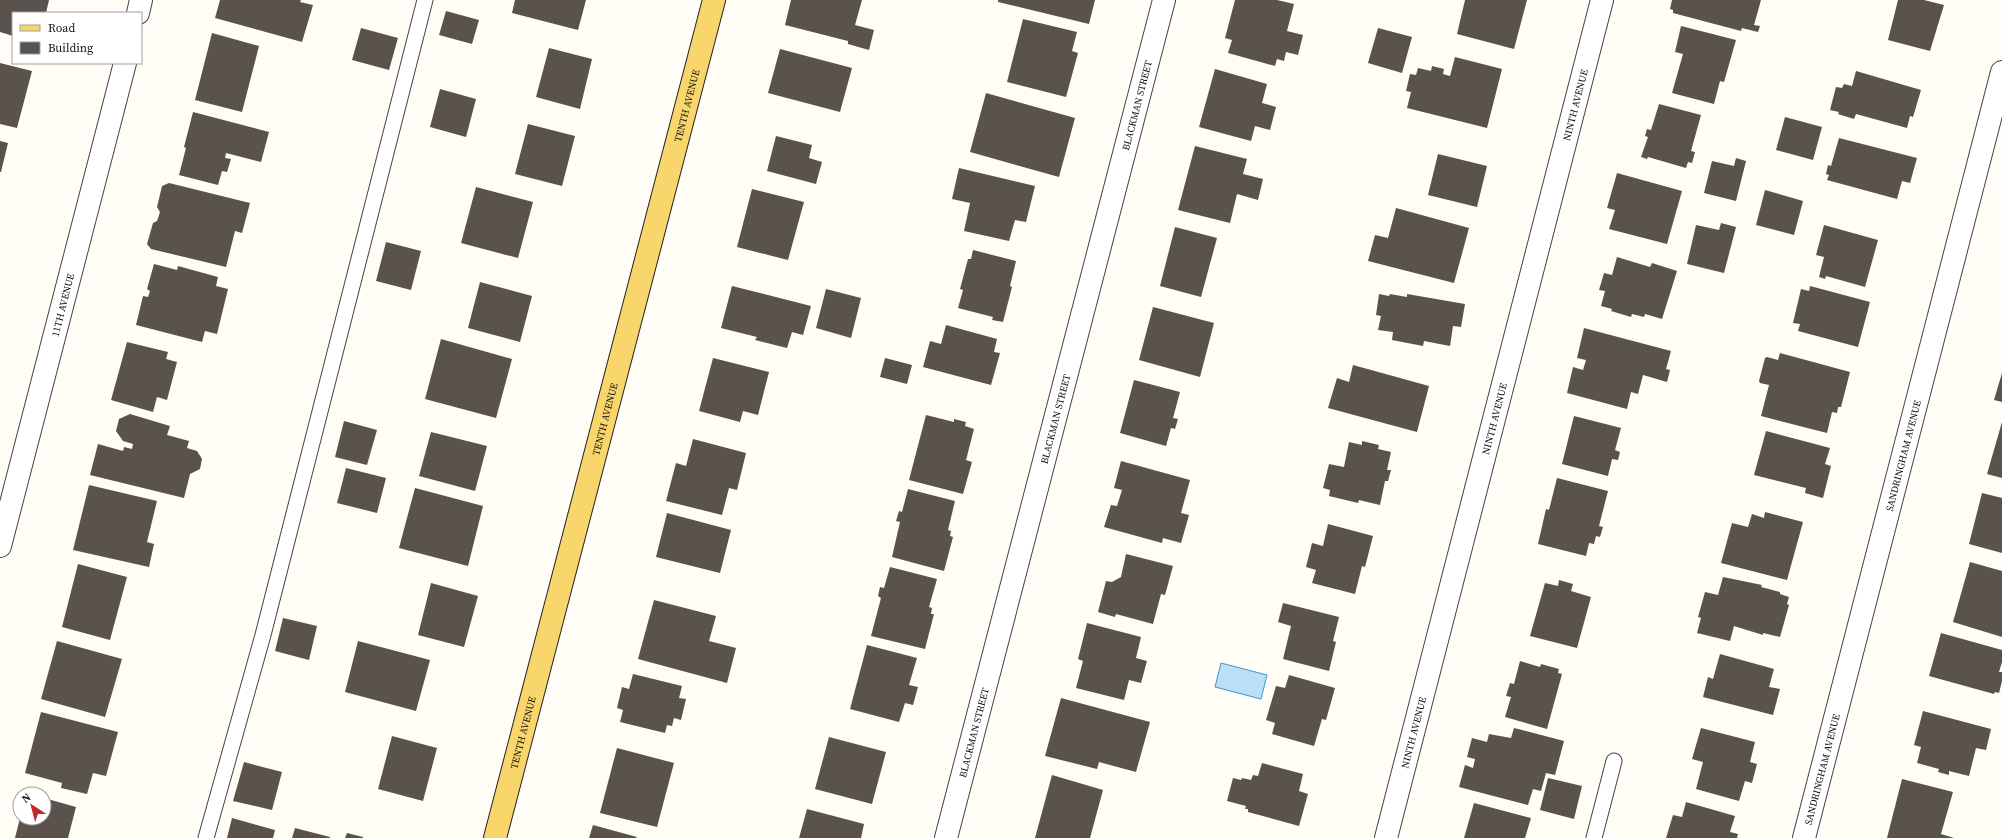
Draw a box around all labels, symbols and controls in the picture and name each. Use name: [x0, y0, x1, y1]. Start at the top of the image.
legend: [12, 12, 142, 64]
text: Road: [48, 20, 75, 36]
text: Building: [48, 40, 93, 56]
street label: BLACKMAN STREET: [1119, 59, 1155, 152]
street label: TENTH AVENUE: [671, 68, 703, 143]
street label: NINTH AVENUE: [1560, 68, 1591, 142]
street label: 11TH AVENUE: [48, 272, 77, 338]
street label: BLACKMAN STREET: [1038, 373, 1073, 465]
street label: TENTH AVENUE: [589, 382, 621, 457]
street label: NINTH AVENUE: [1479, 382, 1510, 456]
street label: SANDRINGHAM AVENUE: [1883, 399, 1924, 513]
street label: BLACKMAN STREET: [956, 686, 992, 779]
street label: TENTH AVENUE: [507, 695, 539, 770]
street label: NINTH AVENUE: [1398, 696, 1429, 770]
street label: SANDRINGHAM AVENUE: [1802, 713, 1843, 826]
north arrow: [12, 786, 52, 826]
text: N: [19, 790, 34, 807]

